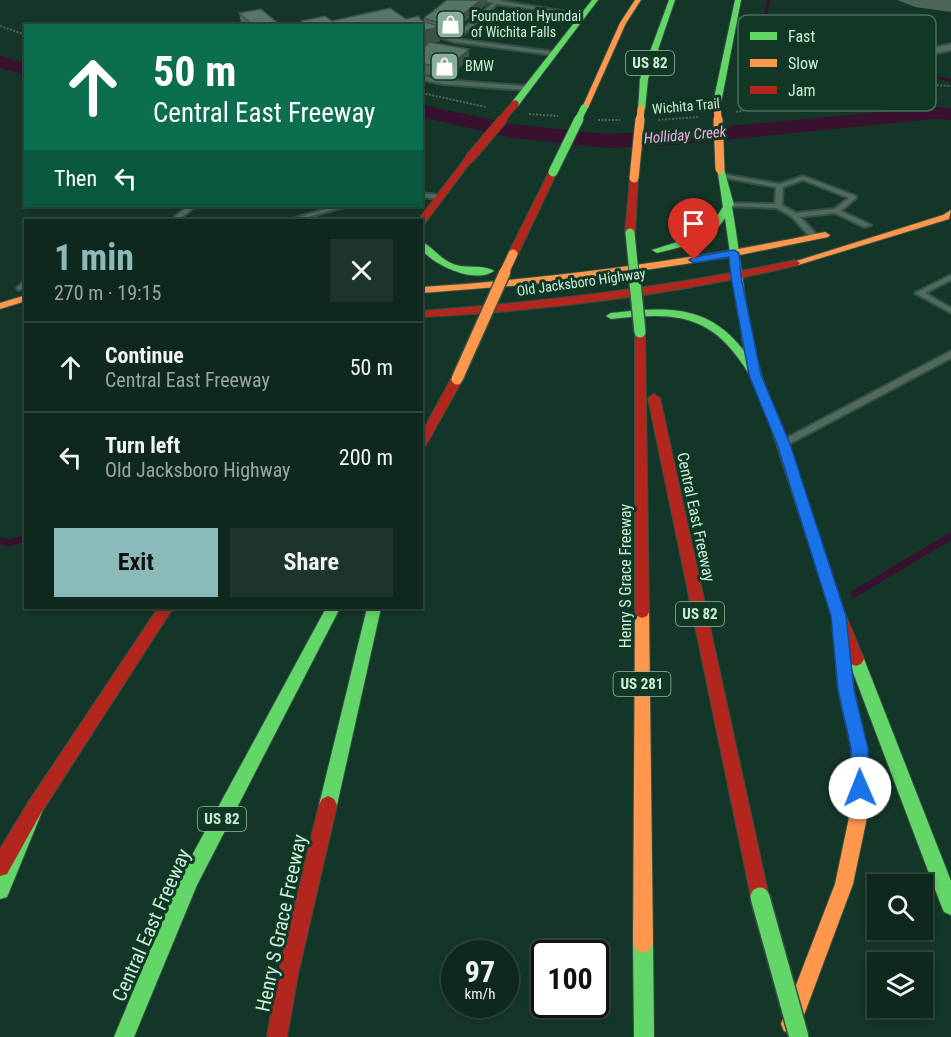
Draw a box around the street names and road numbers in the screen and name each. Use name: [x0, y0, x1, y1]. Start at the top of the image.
road number: US 82: [626, 51, 674, 75]
street label: Wichita Trail: [651, 95, 721, 117]
street label: Old Jacksboro Highway: [516, 265, 647, 299]
street label: Central East Freeway: [673, 451, 719, 584]
street label: Henry S Grace Freeway: [616, 503, 635, 648]
road number: US 82: [676, 602, 724, 626]
road number: US 281: [614, 672, 670, 696]
road number: US 82: [198, 807, 246, 831]
street label: Henry S Grace Freeway: [250, 832, 312, 1014]
street label: Central East Freeway: [107, 845, 195, 1005]

